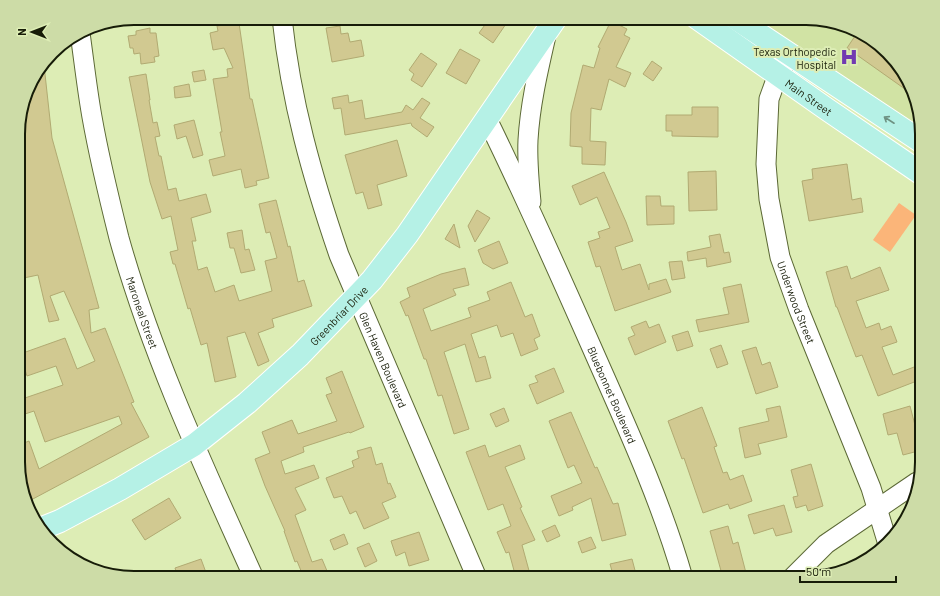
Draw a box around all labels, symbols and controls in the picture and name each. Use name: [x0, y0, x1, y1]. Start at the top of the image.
north arrow: [12, 12, 52, 52]
text: N: [15, 28, 28, 36]
place label: Texas Orthopedic Hospital: [753, 45, 836, 71]
hospital icon: Texas Orthopedic Hospital: [839, 47, 859, 67]
street label: Main Street: [783, 76, 835, 118]
one-way arrow: [883, 116, 895, 124]
street label: Underwood Street: [775, 259, 818, 345]
street label: Maroneal Street: [124, 275, 161, 350]
street label: Greenbriar Drive: [307, 283, 370, 348]
street label: Glen Haven Boulevard: [357, 310, 410, 409]
street label: Bluebonnet Boulevard: [586, 344, 640, 445]
scale bar: [800, 558, 896, 584]
text: 50 m: [806, 564, 831, 578]

